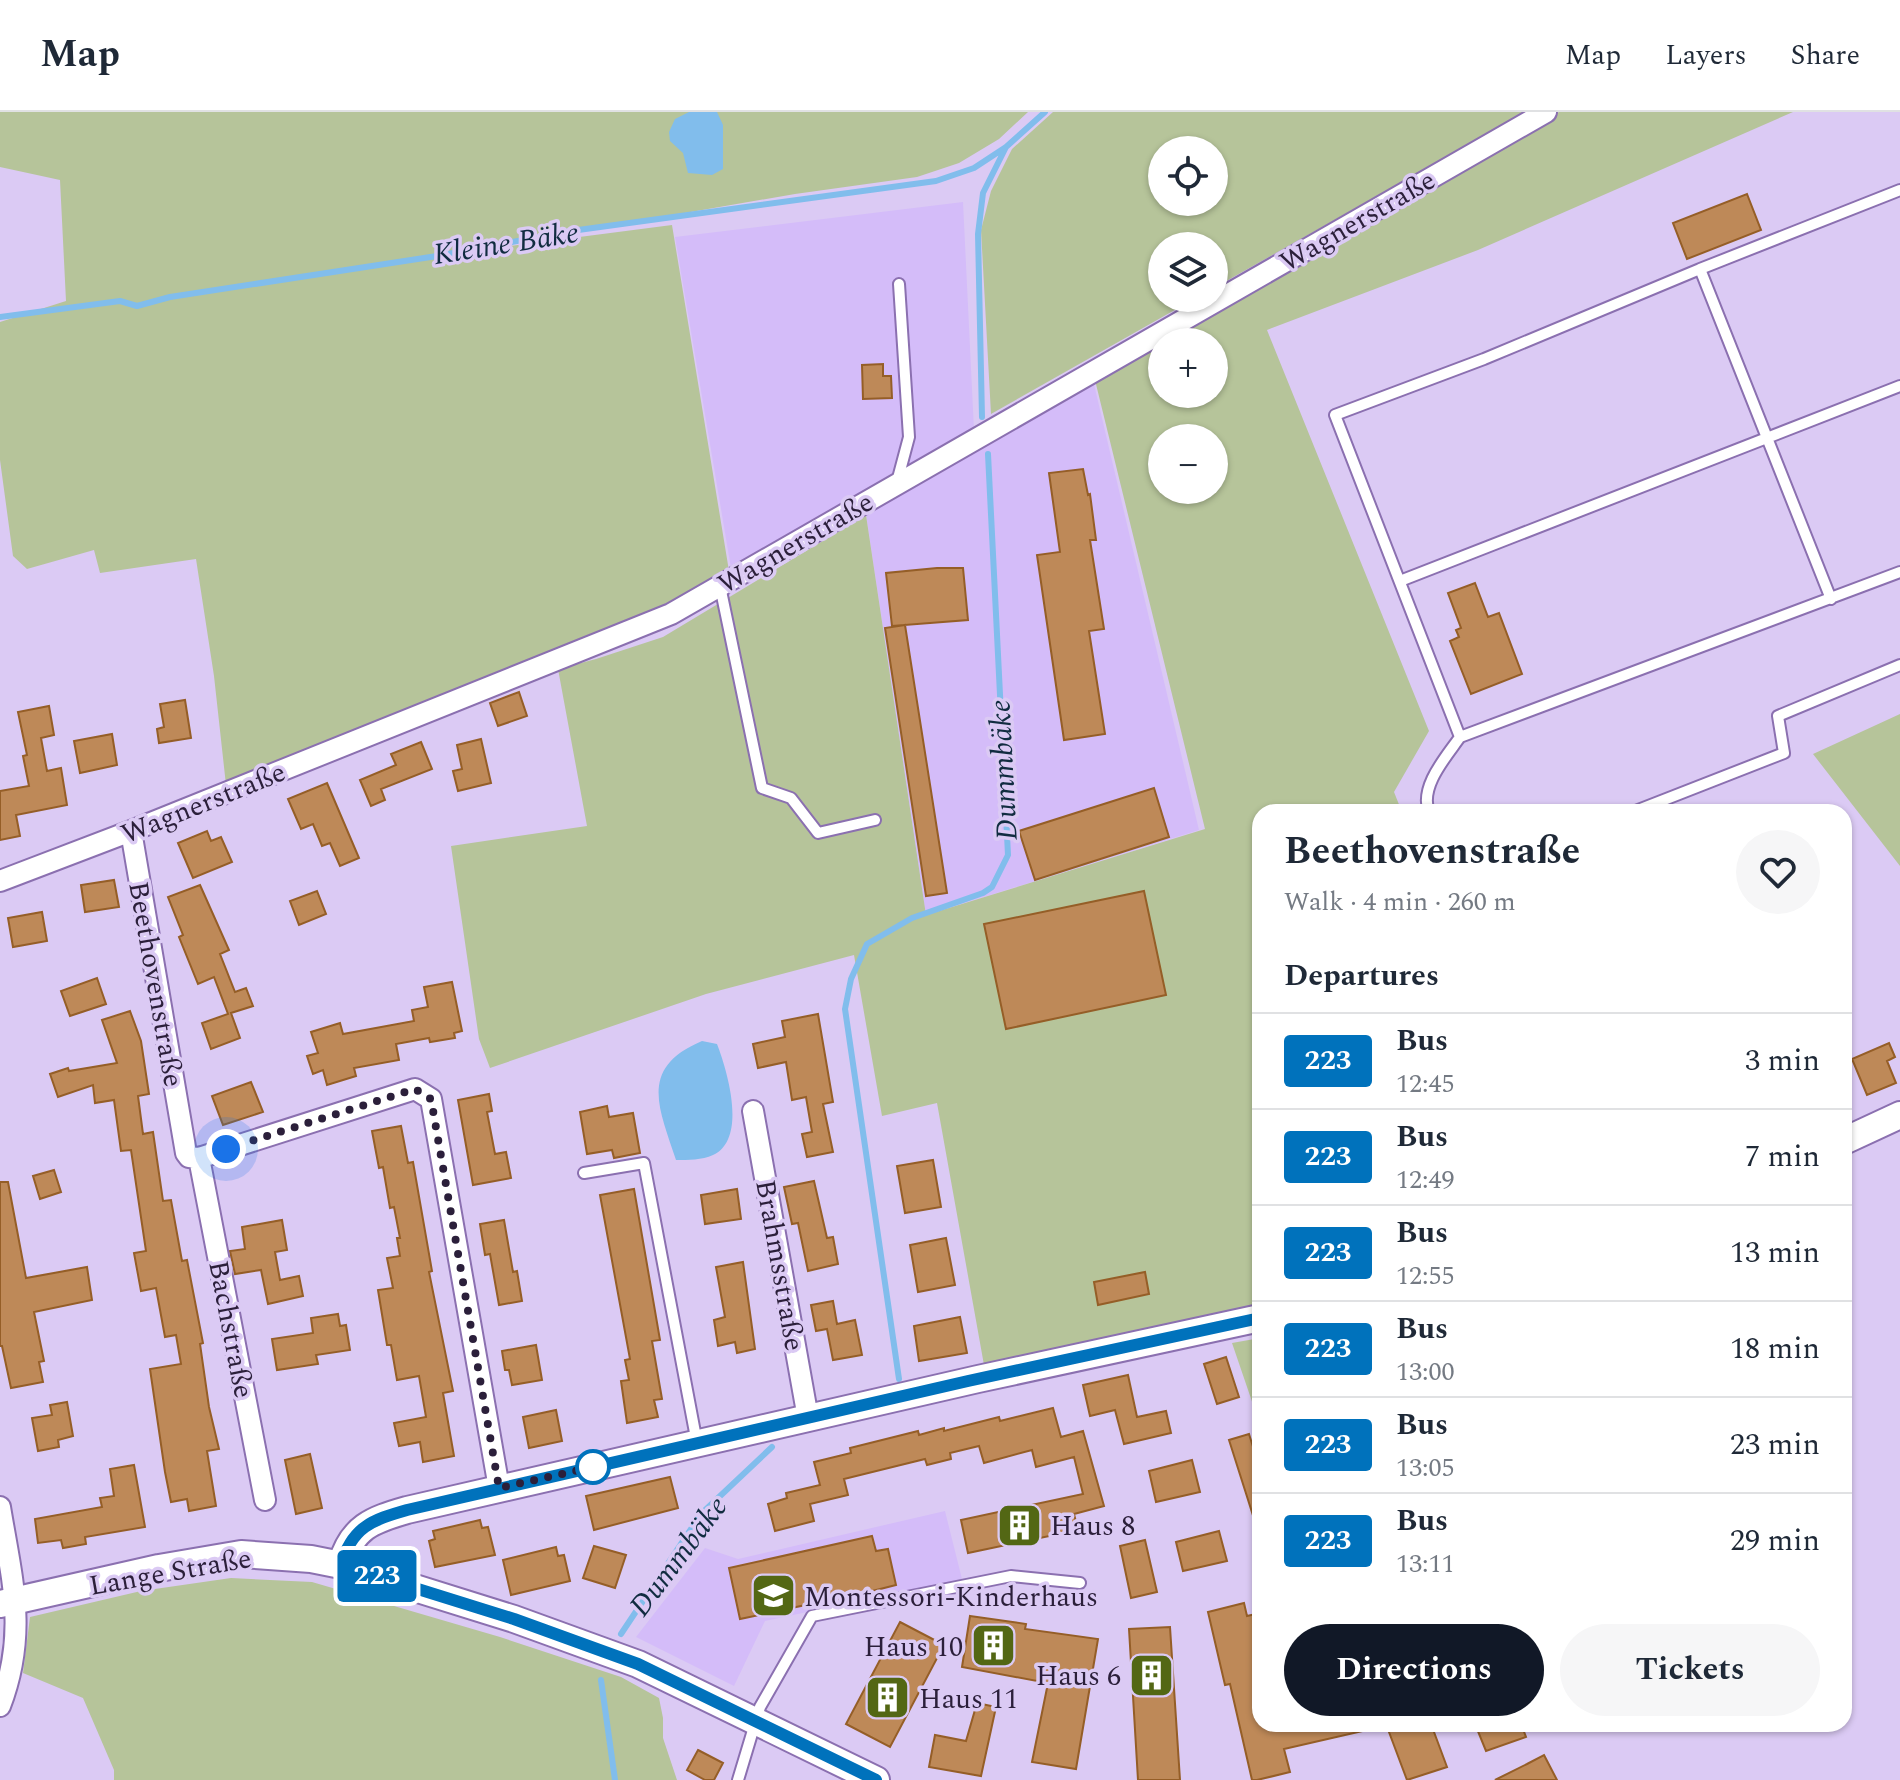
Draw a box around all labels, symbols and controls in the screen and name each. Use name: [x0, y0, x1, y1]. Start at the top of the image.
text: Map: [40, 26, 120, 84]
text: Map: [1565, 34, 1621, 77]
text: Layers: [1665, 34, 1747, 77]
text: Share: [1791, 34, 1860, 77]
map controls: [1148, 136, 1228, 504]
button: locate: [1148, 136, 1228, 216]
street label: Wagnerstraße: [1272, 159, 1444, 283]
water label: Kleine Bäke: [430, 210, 582, 278]
button: layers: [1148, 232, 1228, 312]
button: +: [1148, 328, 1228, 408]
button: −: [1148, 424, 1228, 504]
street label: Wagnerstraße: [710, 481, 882, 605]
water label: Dummbäke: [977, 698, 1031, 842]
street label: Wagnerstraße: [115, 751, 292, 856]
text: Beethovenstraße: [1284, 823, 1580, 881]
button: heart: [1736, 830, 1820, 914]
street label: Beethovenstraße: [116, 878, 195, 1090]
text: Walk · 4 min · 260 m: [1284, 882, 1516, 922]
text: Departures: [1284, 953, 1439, 999]
text: Bus: [1396, 1018, 1448, 1064]
text: 3 min: [1745, 1038, 1820, 1084]
text: 223: [1304, 1039, 1352, 1082]
text: 12:45: [1396, 1064, 1455, 1104]
text: Bus: [1396, 1114, 1448, 1160]
your location: [206, 1129, 246, 1169]
text: 7 min: [1745, 1134, 1820, 1180]
text: 223: [1304, 1135, 1352, 1178]
text: 12:49: [1396, 1160, 1455, 1200]
street label: Brahmsstraße: [743, 1176, 816, 1354]
text: Bus: [1396, 1210, 1448, 1256]
text: 13 min: [1730, 1230, 1820, 1276]
text: 223: [1304, 1231, 1352, 1274]
text: 12:55: [1396, 1256, 1455, 1296]
street label: Bachstraße: [196, 1257, 265, 1402]
text: Bus: [1396, 1306, 1448, 1352]
text: 18 min: [1730, 1326, 1820, 1372]
text: 223: [1304, 1327, 1352, 1370]
text: 13:00: [1396, 1352, 1455, 1392]
text: Bus: [1396, 1402, 1448, 1448]
text: 23 min: [1730, 1422, 1820, 1468]
text: 223: [1304, 1423, 1352, 1466]
text: 13:05: [1396, 1448, 1455, 1488]
unlabelled marker: [576, 1450, 610, 1484]
water label: Dummbäke: [618, 1486, 740, 1627]
text: Bus: [1396, 1498, 1448, 1544]
building icon: Haus 8: [995, 1501, 1043, 1549]
place label: Haus 8: [1050, 1505, 1135, 1548]
text: 29 min: [1730, 1518, 1820, 1564]
text: 223: [1304, 1519, 1352, 1562]
street label: Lange Straße: [86, 1537, 255, 1608]
text: 13:11: [1396, 1544, 1455, 1584]
line badge: 223: [331, 1550, 423, 1602]
text: 223: [353, 1554, 401, 1597]
school or university icon: Montessori-Kinderhaus: [749, 1572, 797, 1620]
place label: Montessori-Kinderhaus: [804, 1576, 1098, 1619]
building icon: Haus 10: [970, 1622, 1018, 1670]
button: Directions: [1284, 1624, 1544, 1716]
button: Tickets: [1560, 1624, 1820, 1716]
place label: Haus 10: [864, 1626, 963, 1669]
building icon: Haus 6: [1128, 1651, 1176, 1699]
place label: Haus 6: [1036, 1655, 1121, 1698]
building icon: Haus 11: [864, 1674, 912, 1722]
place label: Haus 11: [919, 1678, 1018, 1721]

